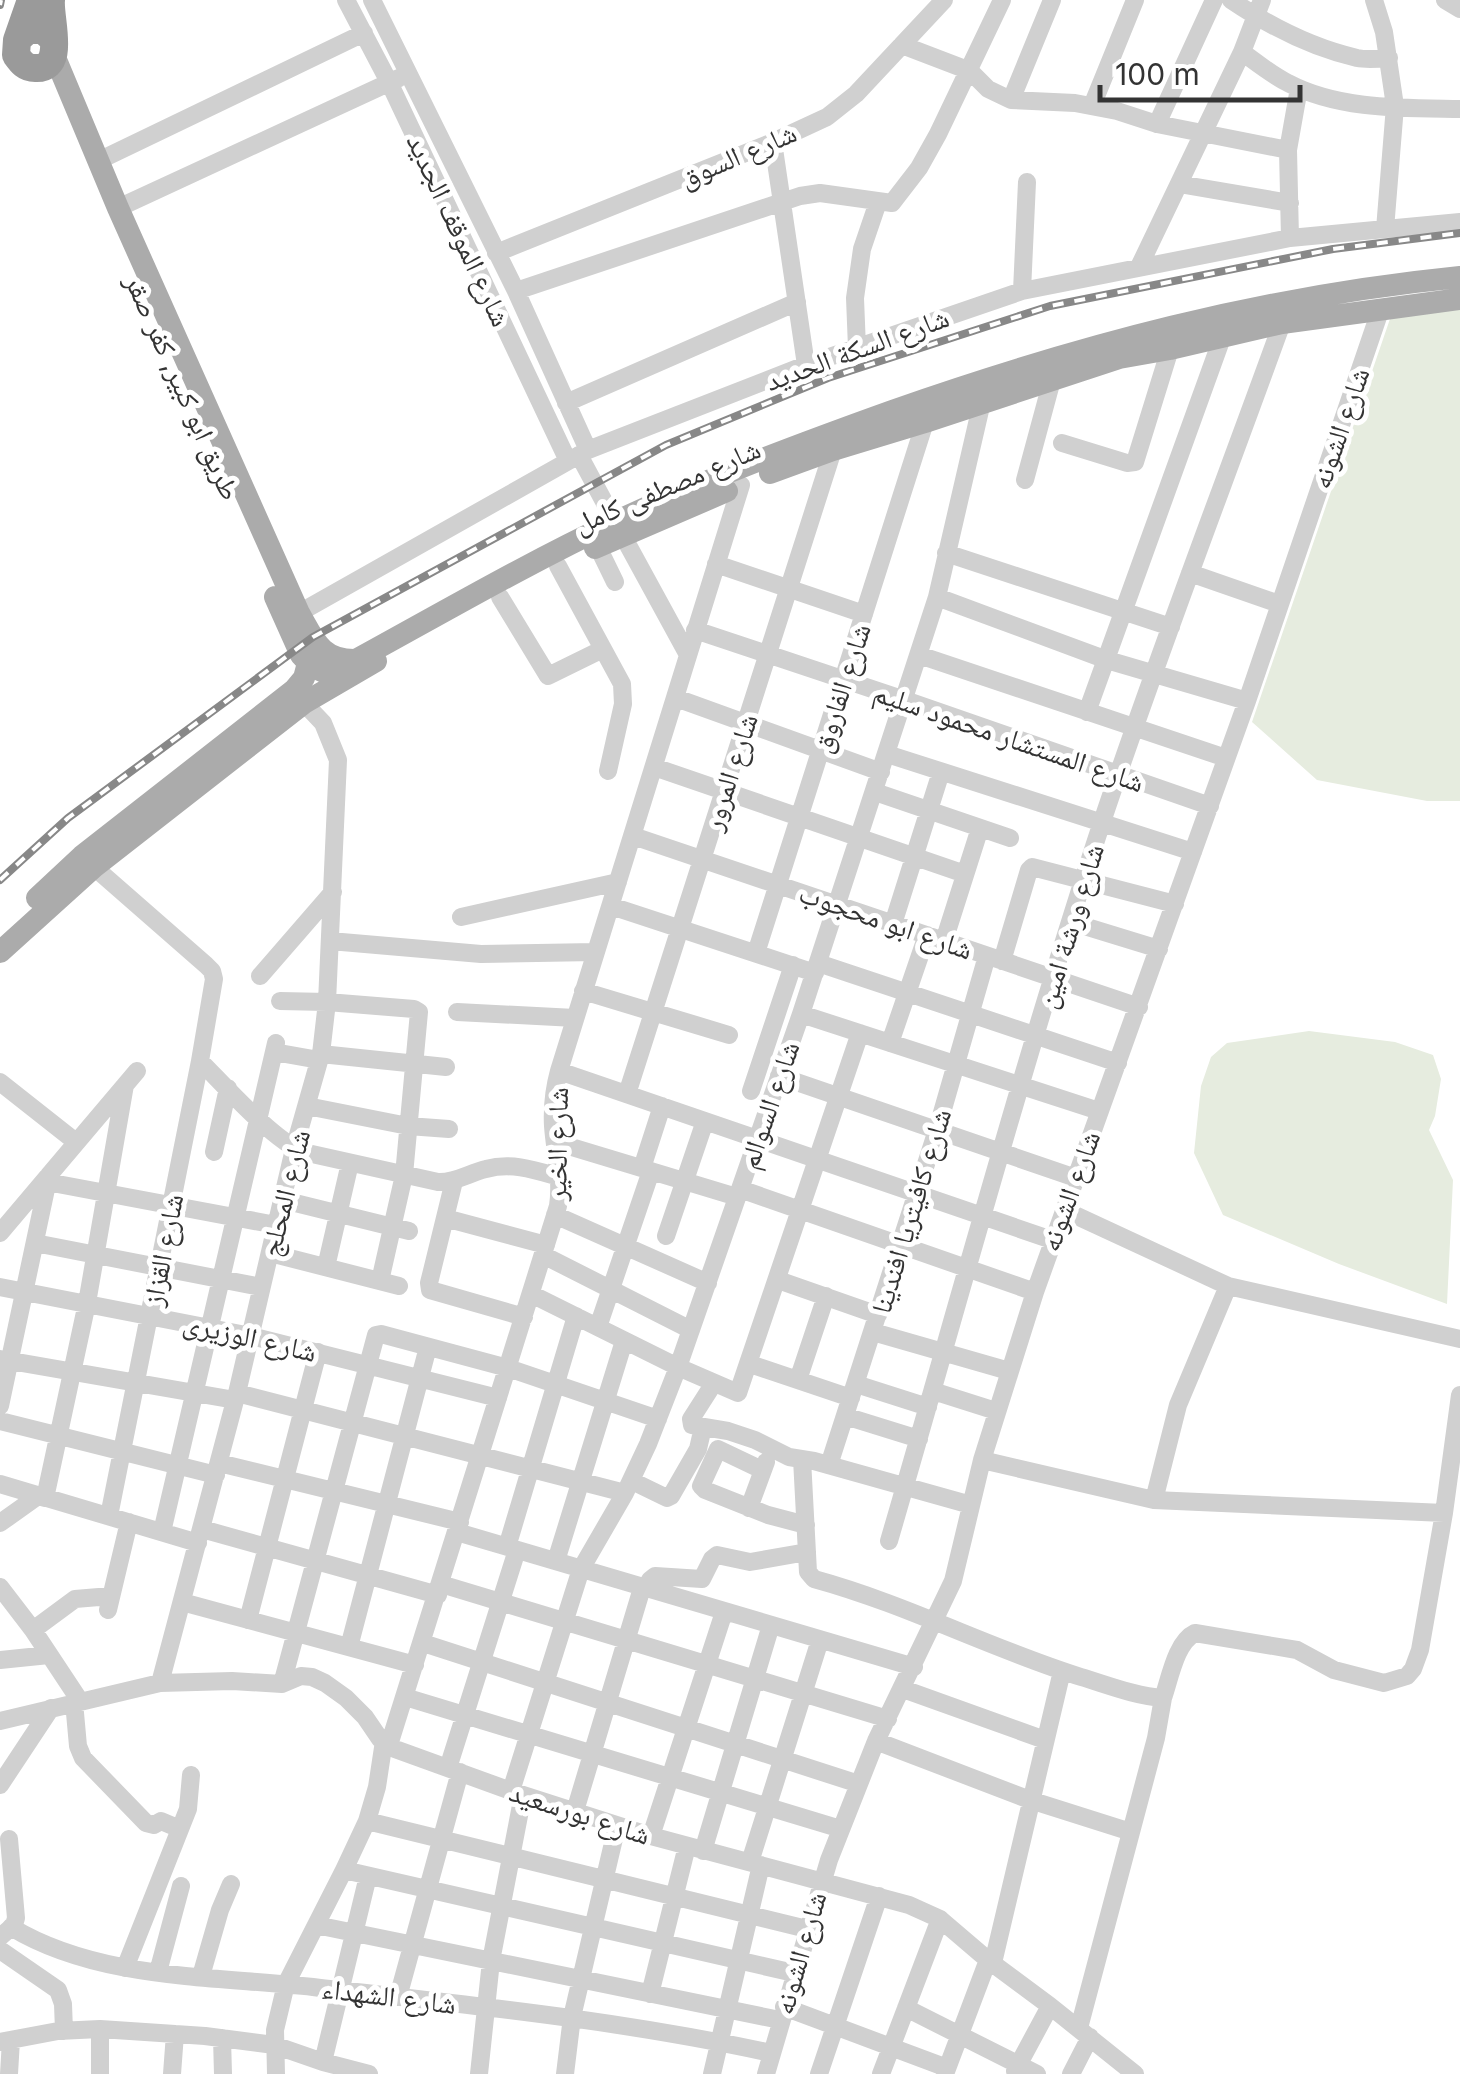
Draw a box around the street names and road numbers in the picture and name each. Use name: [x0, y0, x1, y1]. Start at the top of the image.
street label: شارع السوق: [675, 115, 802, 196]
street label: شارع الموقف الجديد: [399, 128, 518, 332]
street label: طريق ابو كبير, كفر صقر: [117, 268, 248, 506]
street label: شارع السكة الحديد: [760, 300, 954, 399]
street label: شارع الشونه: [1303, 363, 1377, 493]
street label: شارع مصطفى كامل: [569, 431, 766, 541]
street label: شارع الفاروق: [804, 619, 879, 757]
street label: شارع المستشار محمود سليم: [869, 675, 1149, 801]
street label: شارع المرور: [695, 709, 766, 836]
street label: شارع ورشة امين: [1029, 840, 1112, 1012]
street label: شارع ابو محجوب: [794, 875, 977, 968]
street label: شارع السوالم: [731, 1037, 809, 1174]
street label: شارع الخير: [539, 1087, 576, 1202]
street label: شارع كافيتريا افندينا: [864, 1104, 959, 1318]
street label: شارع المحلج: [253, 1126, 318, 1260]
street label: شارع الشونه: [1033, 1126, 1108, 1256]
street label: شارع القزاز: [135, 1191, 191, 1310]
street label: شارع الوزيرى: [180, 1305, 320, 1370]
street label: شارع بورسعيد: [505, 1774, 655, 1853]
street label: شارع الشونه: [766, 1888, 835, 2018]
street label: شارع الشهداء: [320, 1971, 458, 2022]

